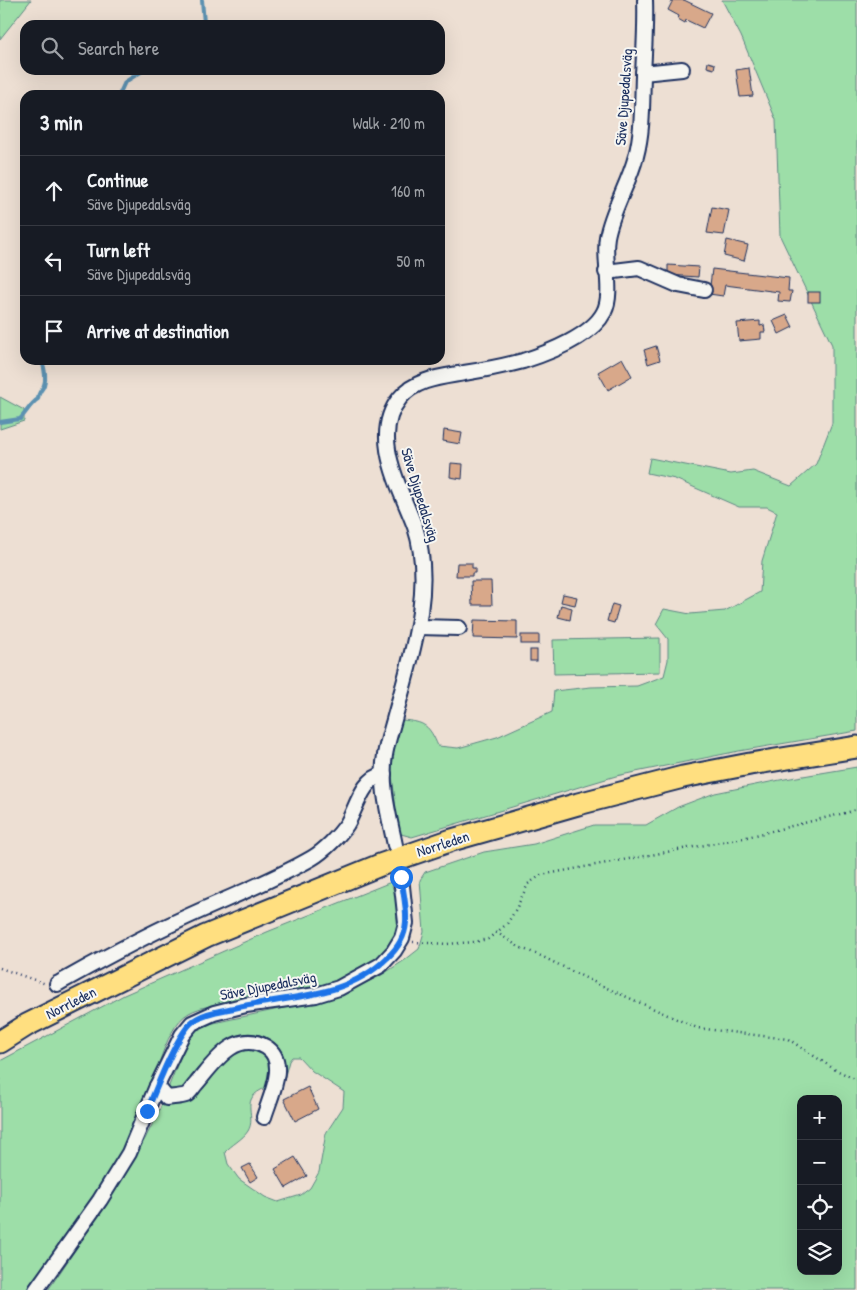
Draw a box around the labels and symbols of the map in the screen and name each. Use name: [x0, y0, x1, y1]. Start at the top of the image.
street label: Säve Djupedalsväg: [610, 47, 637, 146]
street label: Säve Djupedalsväg: [396, 445, 445, 545]
street label: Norrleden: [414, 825, 472, 862]
route start: [390, 866, 413, 889]
street label: Säve Djupedalsväg: [218, 966, 318, 1005]
street label: Norrleden: [42, 981, 100, 1024]
route end: [136, 1100, 159, 1123]

